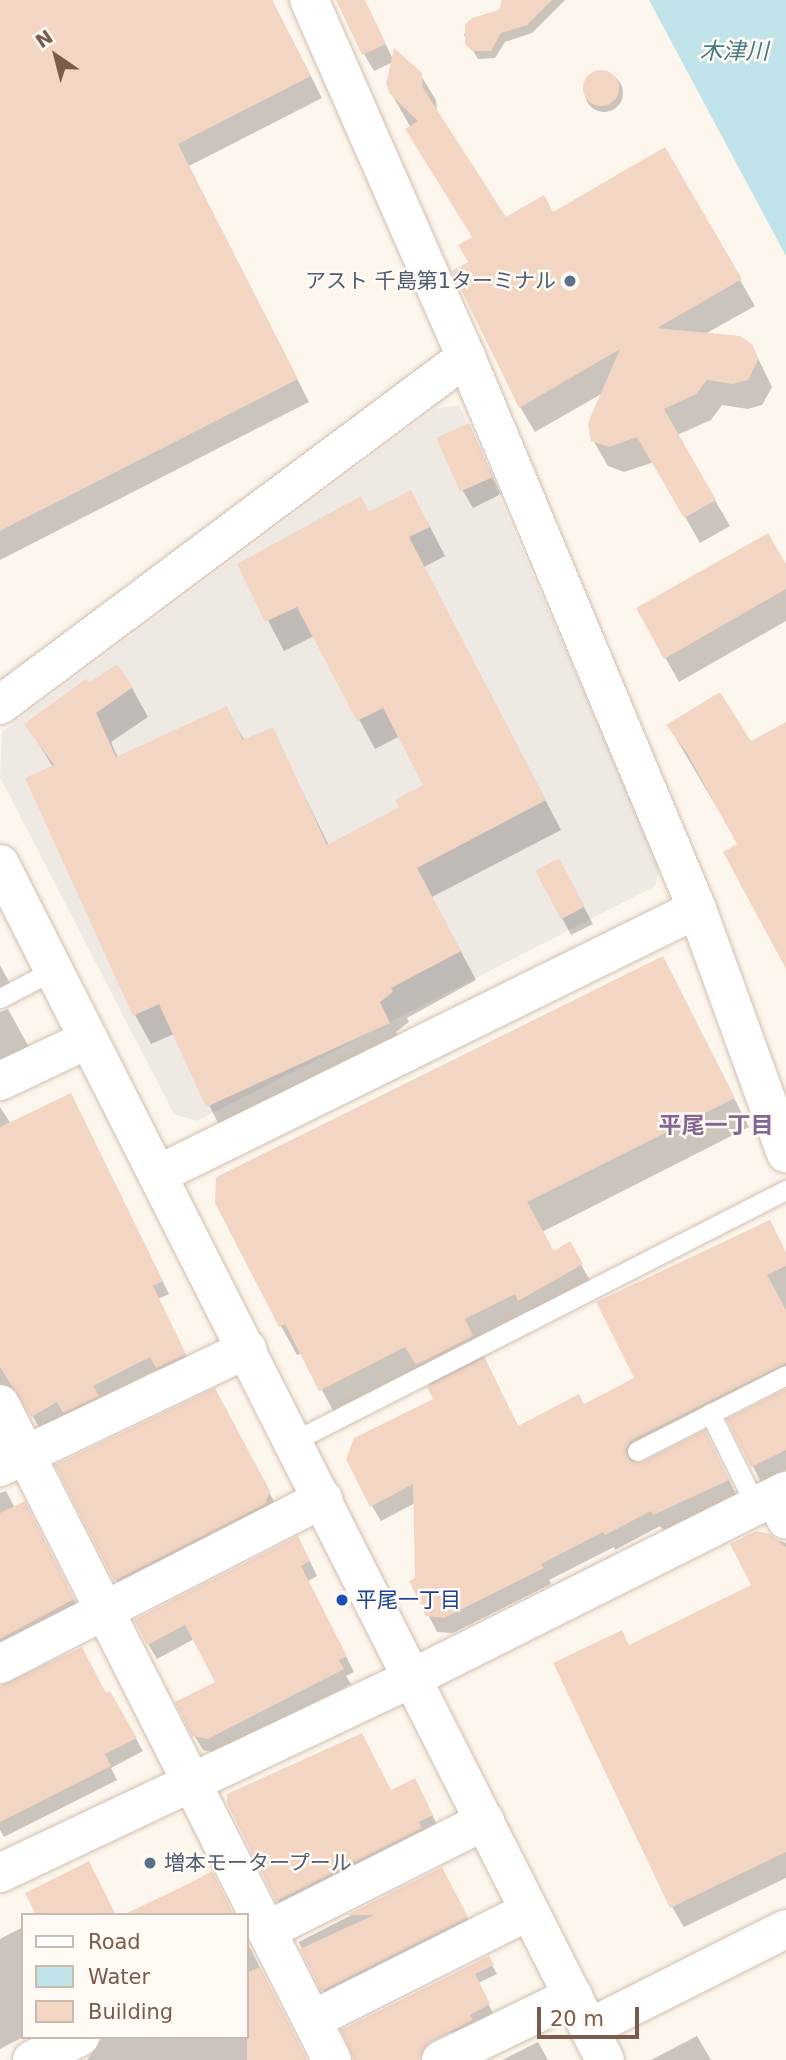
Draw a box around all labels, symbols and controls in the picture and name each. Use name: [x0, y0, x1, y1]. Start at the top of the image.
north arrow: [21, 21, 91, 91]
text: N: [31, 25, 57, 52]
water label: 木津川: [700, 37, 768, 65]
place label: アスト 千島第1ターミナル: [305, 268, 556, 294]
marker: アスト 千島第1ターミナル: [562, 273, 578, 289]
district label: 平尾一丁目: [659, 1111, 773, 1139]
place label: 平尾一丁目: [356, 1587, 461, 1613]
marker: 平尾一丁目: [334, 1592, 350, 1608]
place label: 増本モータープール: [164, 1850, 353, 1876]
marker: 増本モータープール: [142, 1855, 158, 1871]
legend: [21, 1913, 248, 2039]
text: Road: [88, 1930, 141, 1954]
text: Water: [88, 1965, 150, 1989]
scale bar: [541, 1994, 642, 2038]
text: Building: [88, 2000, 173, 2024]
text: 20 m: [550, 2007, 604, 2031]

